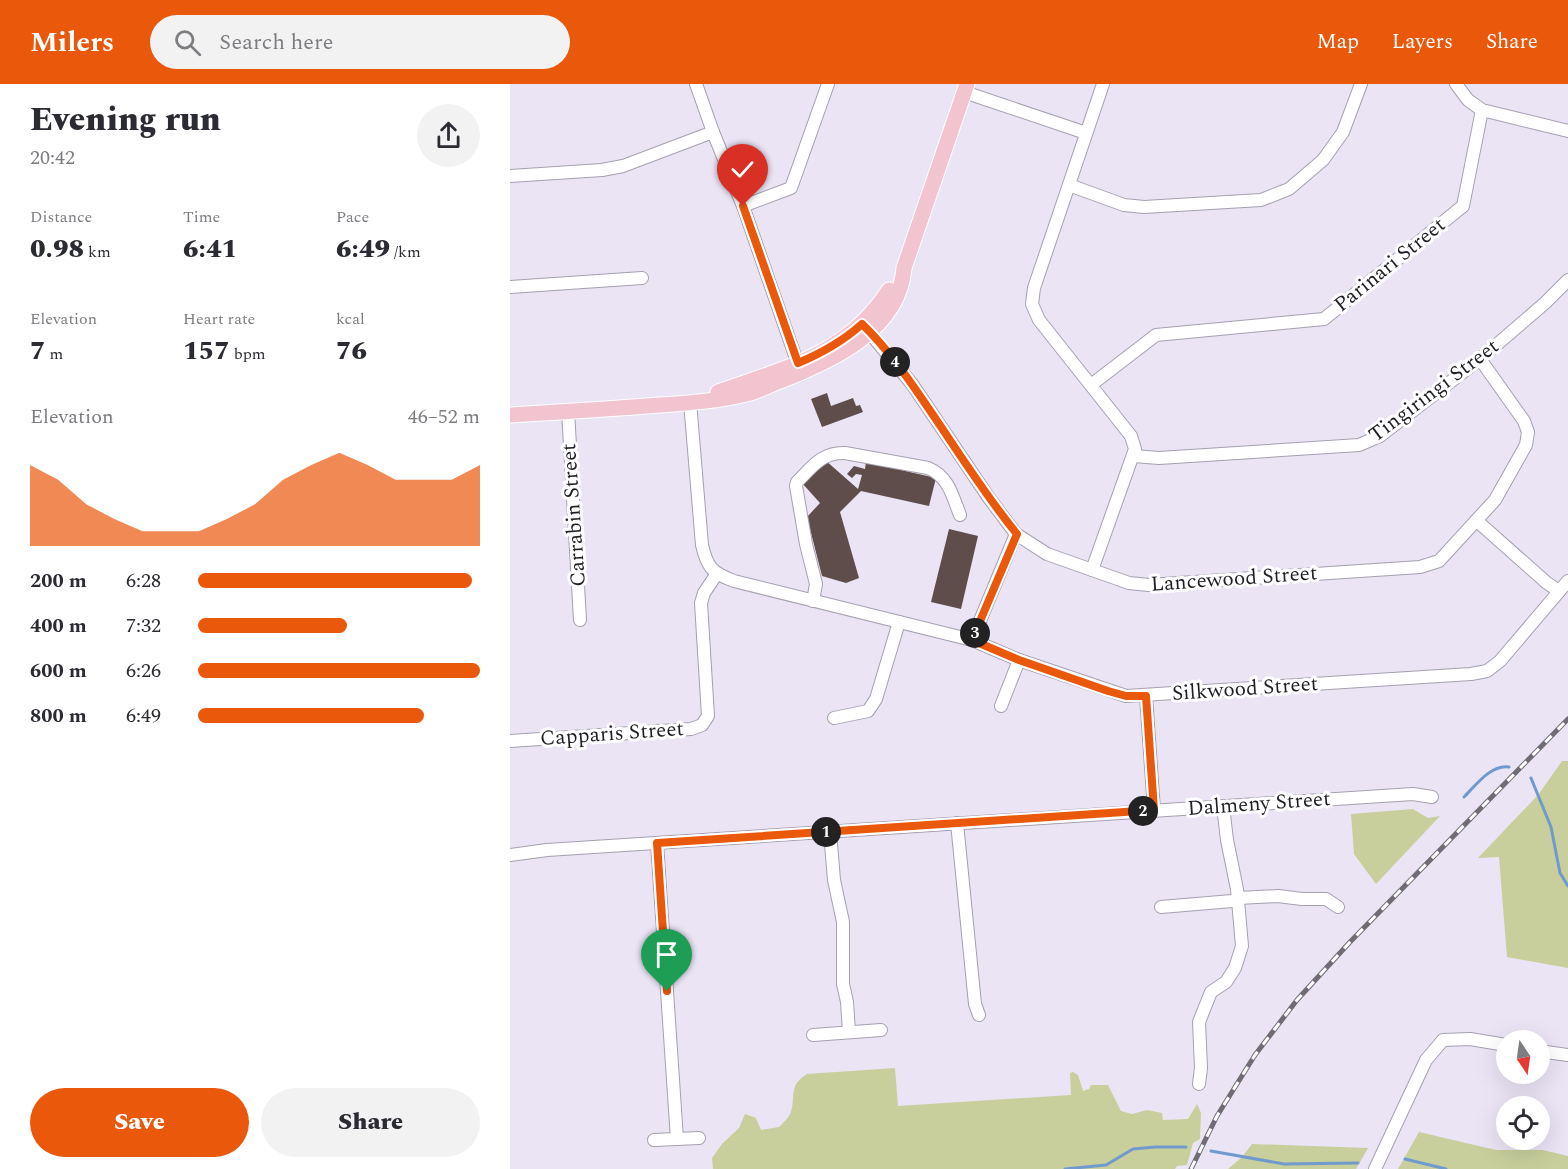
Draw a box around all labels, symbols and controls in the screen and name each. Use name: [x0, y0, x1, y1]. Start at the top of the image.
search box: [150, 15, 570, 69]
text: Milers: [30, 21, 114, 64]
icon: search: [171, 26, 204, 59]
text: Search here: [219, 26, 333, 59]
text: Map: [1317, 26, 1359, 58]
text: Layers: [1392, 26, 1453, 58]
text: Share: [1486, 26, 1538, 58]
text: Evening run: [30, 95, 221, 145]
button: share: [417, 104, 480, 167]
text: 20:42: [30, 143, 75, 173]
pin: [717, 144, 768, 206]
icon: check: [726, 153, 759, 186]
text: Distance: [30, 205, 92, 229]
text: Time: [183, 205, 220, 229]
text: Pace: [336, 205, 369, 229]
street label: Parinari Street: [1327, 210, 1453, 320]
text: 0.98: [30, 229, 84, 269]
text: 6:41: [183, 229, 237, 269]
text: 6:49: [336, 229, 390, 269]
text: km: [84, 240, 111, 264]
text: /km: [390, 240, 421, 264]
text: Elevation: [30, 307, 97, 331]
text: Heart rate: [183, 307, 255, 331]
text: kcal: [336, 307, 365, 331]
text: 7: [30, 331, 46, 371]
text: 157: [183, 331, 230, 371]
text: 76: [336, 331, 367, 371]
street label: Tingiringi Street: [1362, 331, 1506, 451]
text: m: [46, 342, 63, 366]
text: bpm: [230, 342, 266, 366]
pin: 4: [880, 347, 910, 377]
text: 4: [891, 350, 899, 374]
text: Elevation: [30, 402, 114, 432]
text: 46–52 m: [408, 402, 480, 432]
street label: Carrabin Street: [553, 442, 595, 588]
street label: Lancewood Street: [1150, 557, 1318, 601]
text: 200 m: [30, 566, 87, 596]
text: 6:28: [126, 566, 161, 596]
text: 400 m: [30, 611, 87, 641]
text: 7:32: [126, 611, 161, 641]
pin: 3: [960, 618, 990, 648]
text: 3: [971, 621, 979, 645]
text: 600 m: [30, 656, 87, 686]
text: 6:26: [126, 656, 161, 686]
street label: Silkwood Street: [1171, 668, 1319, 710]
text: 800 m: [30, 701, 87, 731]
text: 6:49: [126, 701, 161, 731]
street label: Capparis Street: [539, 713, 685, 755]
street label: Dalmeny Street: [1186, 783, 1332, 825]
pin: 2: [1128, 796, 1158, 826]
text: 2: [1139, 799, 1147, 823]
pin: 1: [811, 817, 841, 847]
text: 1: [822, 820, 830, 844]
pin: [641, 929, 692, 991]
icon: arrive: [650, 938, 683, 971]
north arrow: [1496, 1030, 1550, 1084]
map controls: [1496, 1030, 1550, 1150]
button: Save: [30, 1088, 249, 1157]
button: Share: [261, 1088, 480, 1157]
button: locate: [1496, 1096, 1550, 1150]

